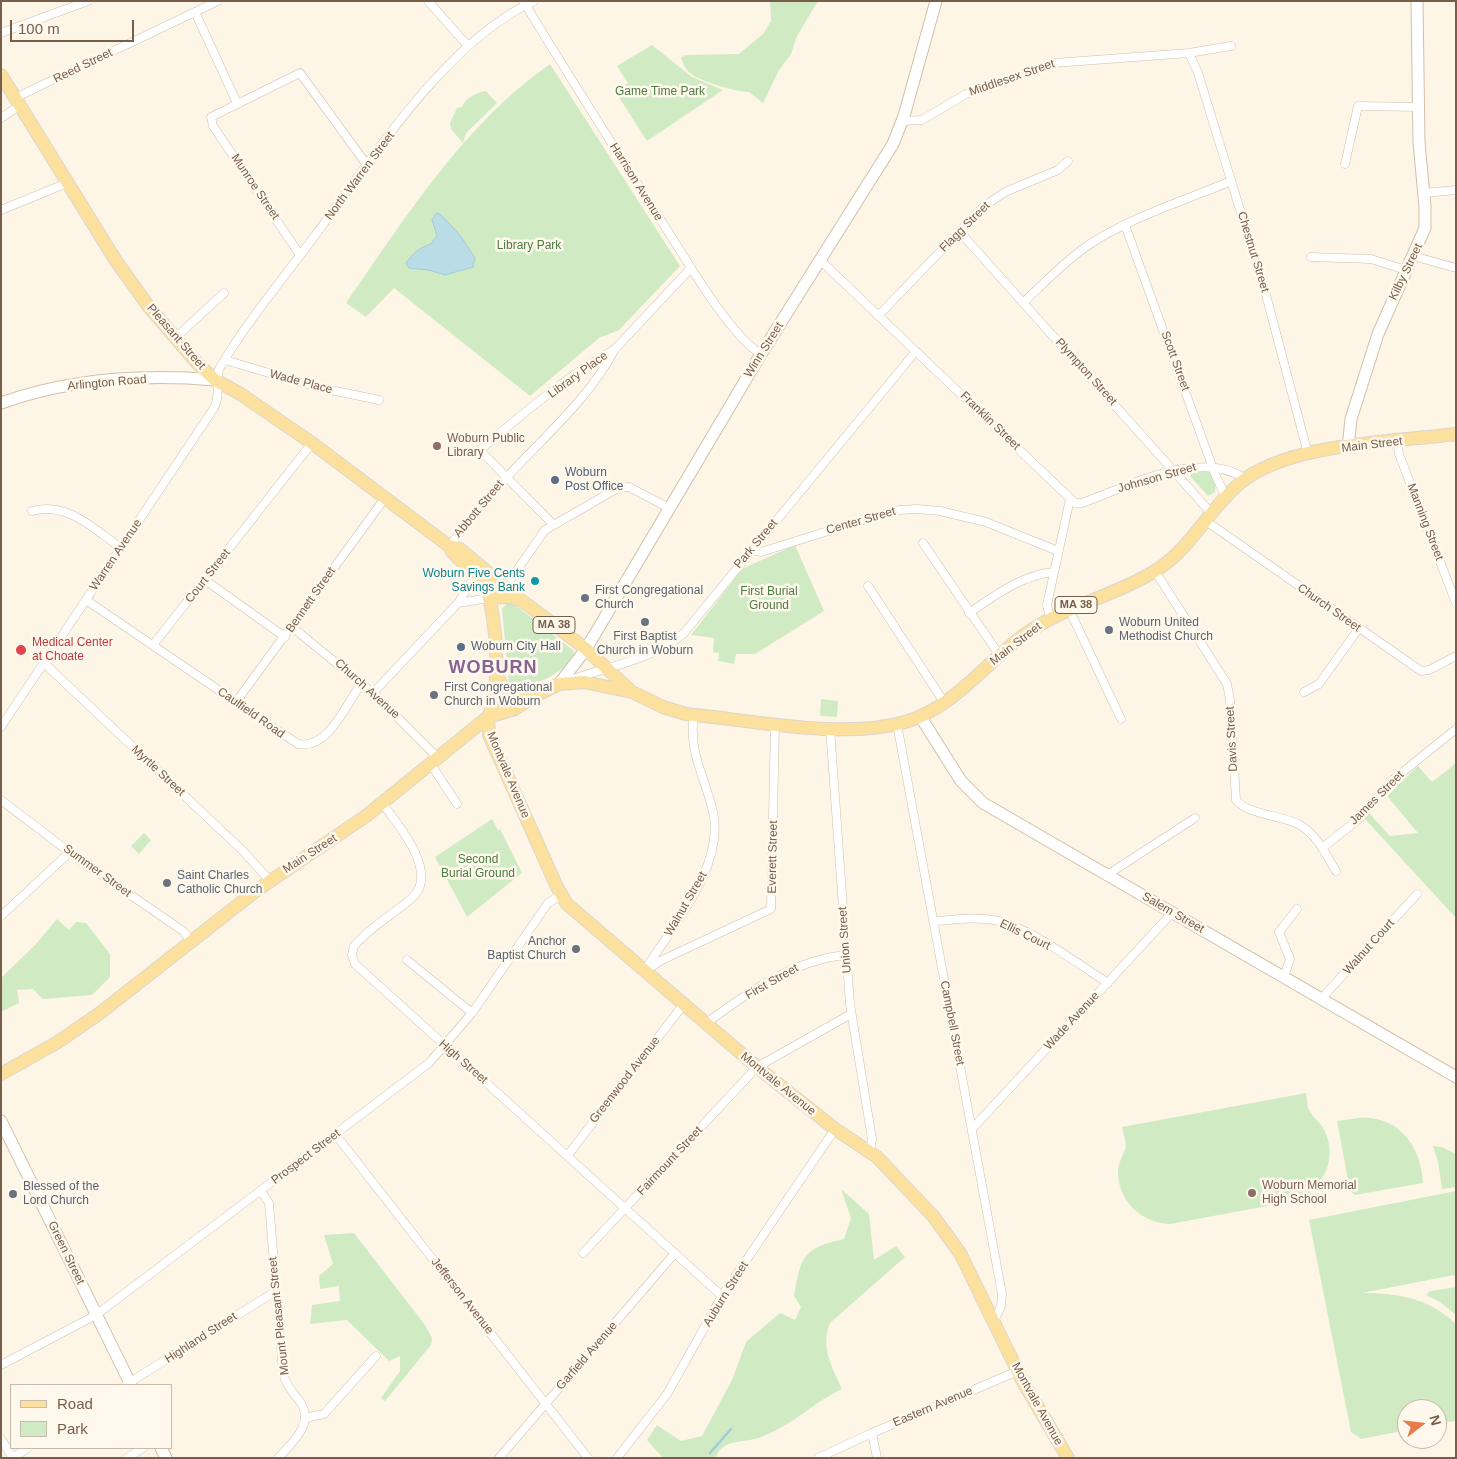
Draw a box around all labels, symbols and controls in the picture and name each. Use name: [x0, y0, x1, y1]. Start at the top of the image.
scale bar: [12, 10, 136, 42]
text: 100 m: [18, 20, 60, 37]
street label: Reed Street: [51, 45, 115, 87]
street label: Middlesex Street: [967, 57, 1057, 99]
park label: Game Time Park: [615, 85, 705, 99]
street label: North Warren Street: [322, 129, 398, 223]
street label: Harrison Avenue: [606, 140, 666, 224]
street label: Munroe Street: [228, 151, 282, 223]
street label: Flagg Street: [937, 199, 993, 255]
street label: Chestnut Street: [1234, 210, 1272, 294]
park label: Library Park: [497, 239, 561, 253]
street label: Kilby Street: [1386, 241, 1426, 303]
street label: Pleasant Street: [144, 301, 208, 373]
street label: Winn Street: [741, 320, 787, 380]
street label: Scott Street: [1158, 329, 1192, 393]
street label: Plympton Street: [1052, 335, 1120, 409]
street label: Library Place: [545, 349, 611, 401]
street label: Wade Place: [268, 367, 334, 397]
street label: Arlington Road: [67, 372, 147, 394]
street label: Franklin Street: [957, 389, 1023, 453]
place label: Woburn Public Library: [447, 432, 525, 460]
street label: Main Street: [1341, 434, 1403, 456]
marker: Woburn Public Library: [431, 440, 443, 452]
street label: Johnson Street: [1116, 460, 1198, 496]
place label: Woburn Post Office: [565, 466, 623, 494]
marker: Woburn Post Office: [549, 474, 561, 486]
street label: Abbott Street: [451, 478, 507, 540]
street label: Manning Street: [1404, 481, 1446, 563]
street label: Center Street: [825, 504, 897, 538]
street label: Park Street: [731, 516, 781, 572]
street label: Warren Avenue: [87, 517, 145, 593]
street label: Court Street: [182, 546, 234, 606]
street label: Bennett Street: [283, 564, 339, 636]
place label: Woburn Five Cents Savings Bank: [423, 567, 525, 595]
marker: Woburn Five Cents Savings Bank: [529, 575, 541, 587]
street label: Church Street: [1295, 581, 1363, 635]
place label: First Congregational Church: [595, 584, 703, 612]
park label: First Burial Ground: [740, 585, 798, 613]
marker: First Congregational Church: [579, 592, 591, 604]
road number: MA 38: [1055, 596, 1097, 614]
road number: MA 38: [533, 616, 575, 634]
marker: First Baptist Church in Woburn: [639, 616, 651, 628]
place label: Woburn United Methodist Church: [1119, 616, 1213, 644]
street label: Main Street: [987, 619, 1045, 669]
marker: Woburn United Methodist Church: [1103, 624, 1115, 636]
place label: First Baptist Church in Woburn: [597, 630, 693, 658]
place label: Medical Center at Choate: [32, 636, 113, 664]
place label: Woburn City Hall: [471, 640, 561, 654]
marker: Woburn City Hall: [455, 641, 467, 653]
marker: Medical Center at Choate: [14, 643, 28, 657]
street label: Church Avenue: [332, 656, 402, 722]
district label: WOBURN: [448, 657, 538, 679]
place label: First Congregational Church in Woburn: [444, 681, 552, 709]
street label: Caulfield Road: [215, 685, 287, 741]
marker: First Congregational Church in Woburn: [428, 689, 440, 701]
street label: Davis Street: [1223, 706, 1241, 772]
street label: Montvale Avenue: [483, 730, 533, 820]
street label: Myrtle Street: [128, 743, 188, 799]
street label: James Street: [1347, 768, 1407, 828]
street label: Everett Street: [765, 820, 781, 894]
street label: Main Street: [280, 831, 340, 877]
street label: Summer Street: [60, 841, 134, 901]
park label: Second Burial Ground: [441, 853, 515, 881]
place label: Saint Charles Catholic Church: [177, 869, 262, 897]
street label: Walnut Street: [662, 869, 710, 939]
marker: Saint Charles Catholic Church: [161, 877, 173, 889]
street label: Salem Street: [1139, 889, 1207, 937]
street label: Union Street: [835, 906, 855, 974]
street label: Walnut Court: [1340, 916, 1398, 978]
street label: Ellis Court: [997, 917, 1053, 953]
place label: Anchor Baptist Church: [487, 935, 566, 963]
marker: Anchor Baptist Church: [570, 943, 582, 955]
street label: First Street: [743, 961, 801, 1003]
street label: Campbell Street: [937, 979, 967, 1067]
street label: Wade Avenue: [1041, 989, 1103, 1053]
street label: Greenwood Avenue: [587, 1034, 663, 1126]
street label: High Street: [436, 1037, 490, 1087]
street label: Montvale Avenue: [738, 1049, 818, 1119]
street label: Fairmount Street: [634, 1123, 706, 1199]
street label: Prospect Street: [269, 1126, 343, 1188]
place label: Woburn Memorial High School: [1262, 1179, 1356, 1207]
place label: Blessed of the Lord Church: [23, 1180, 99, 1208]
marker: Woburn Memorial High School: [1246, 1187, 1258, 1199]
marker: Blessed of the Lord Church: [7, 1188, 19, 1200]
street label: Green Street: [44, 1219, 88, 1287]
street label: Jefferson Avenue: [428, 1255, 496, 1337]
street label: Mount Pleasant Street: [266, 1256, 292, 1376]
street label: Auburn Street: [700, 1259, 752, 1329]
street label: Highland Street: [162, 1309, 240, 1367]
street label: Garfield Avenue: [553, 1319, 621, 1393]
street label: Montvale Avenue: [1008, 1360, 1066, 1448]
legend: [10, 1384, 172, 1449]
street label: Eastern Avenue: [891, 1384, 975, 1430]
text: Road: [57, 1395, 93, 1412]
north arrow: [1397, 1399, 1447, 1449]
text: N: [1426, 1413, 1445, 1427]
text: Park: [57, 1420, 88, 1437]

